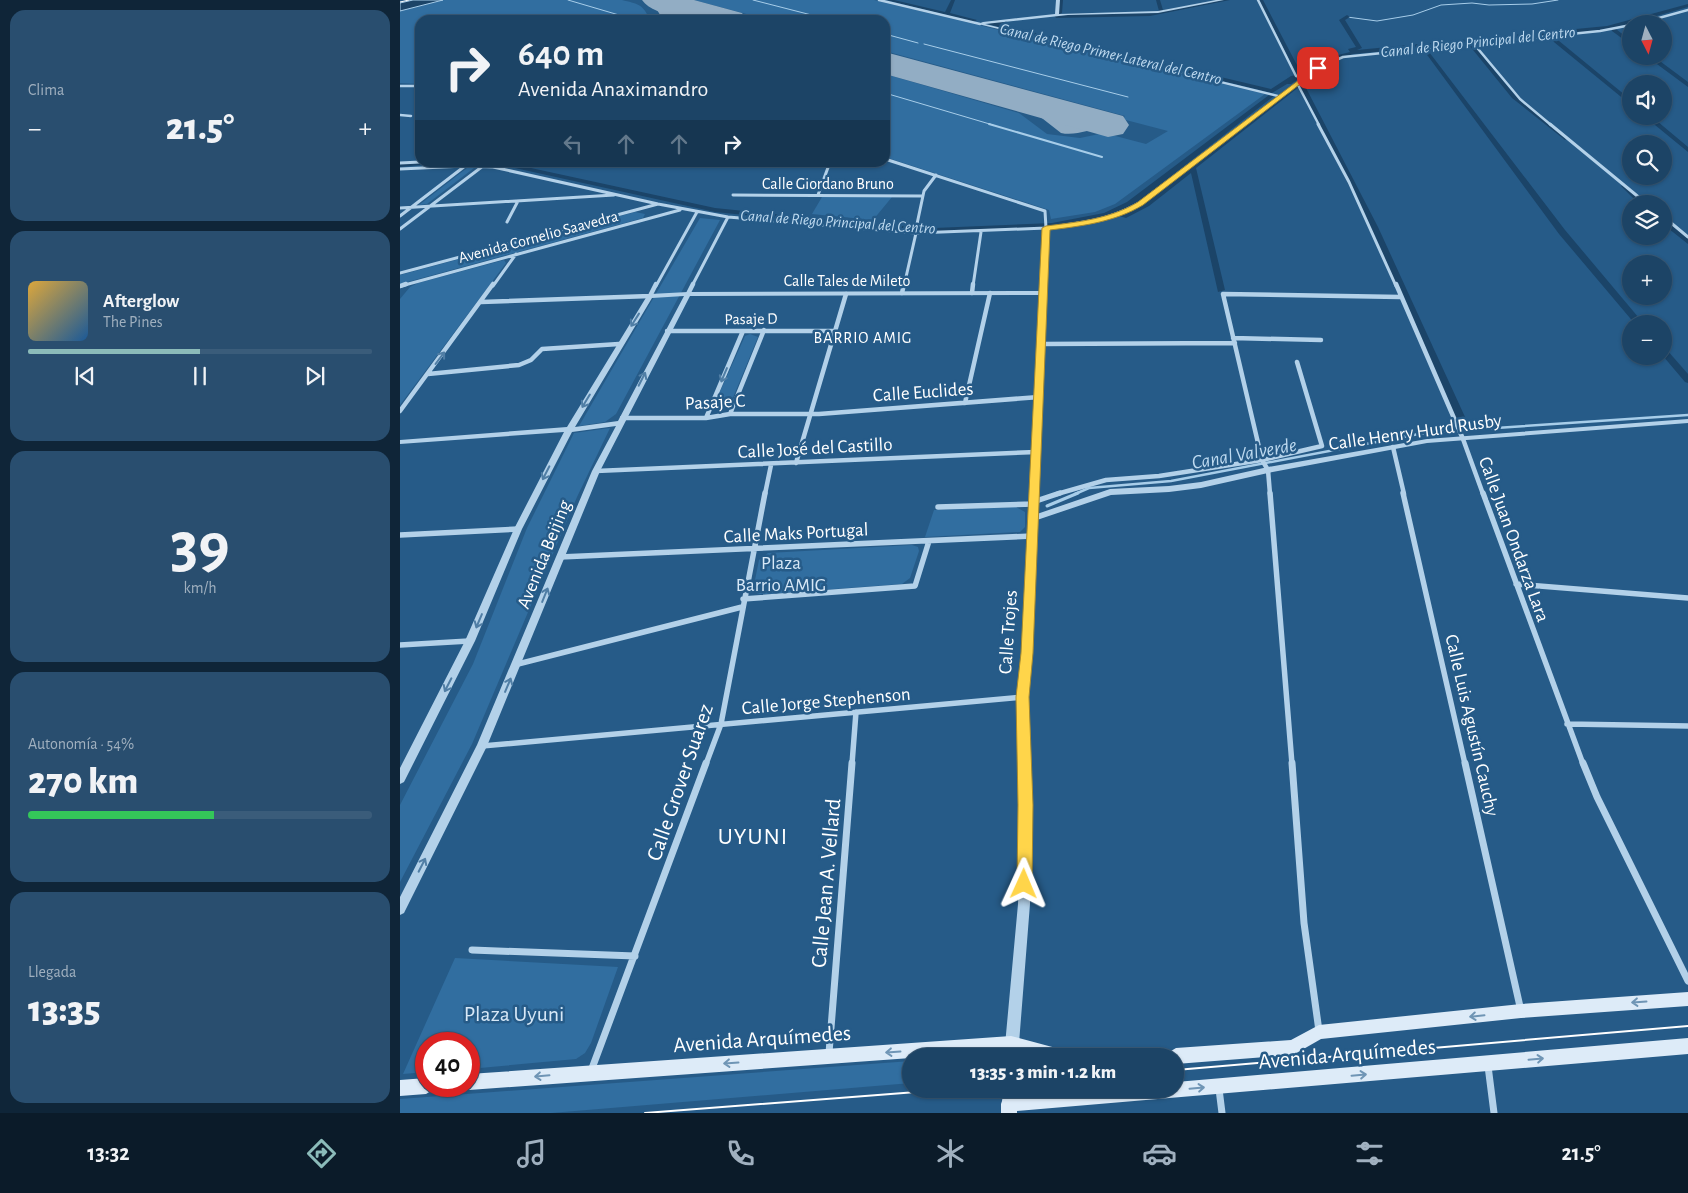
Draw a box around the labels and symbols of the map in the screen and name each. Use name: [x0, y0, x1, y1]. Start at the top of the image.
north arrow: [1622, 15, 1672, 65]
water label: Canal de Riego Primer Lateral del Centro: [998, 21, 1224, 87]
water label: Canal de Riego Principal del Centro: [1380, 24, 1577, 61]
pin: [1297, 47, 1339, 89]
street label: Calle Giordano Bruno: [762, 176, 894, 192]
water label: Canal de Riego Principal del Centro: [740, 207, 936, 238]
street label: Avenida Cornelio Saavedra: [457, 208, 620, 266]
street label: Calle Tales de Mileto: [784, 273, 910, 289]
street label: Pasaje D: [724, 311, 778, 328]
one-way arrow: [629, 313, 639, 327]
district label: BARRIO AMIG: [814, 330, 912, 346]
one-way arrow: [434, 352, 445, 365]
one-way arrow: [719, 367, 729, 382]
one-way arrow: [637, 372, 647, 387]
street label: Calle Euclides: [872, 380, 974, 405]
street label: Pasaje C: [684, 391, 746, 414]
one-way arrow: [580, 394, 590, 408]
street label: Calle Henry Hurd Rusby: [1328, 411, 1503, 454]
street label: Calle José del Castillo: [737, 435, 893, 462]
water label: Canal Valverde: [1190, 435, 1298, 473]
street label: Calle Juan Ondarza Lara: [1475, 454, 1552, 625]
one-way arrow: [541, 466, 551, 481]
street label: Avenida Beijing: [514, 497, 575, 612]
street label: Calle Maks Portugal: [723, 520, 869, 547]
park label: Plaza Barrio AMIG: [736, 554, 826, 595]
one-way arrow: [541, 588, 550, 603]
street label: Calle Trojes: [996, 589, 1021, 675]
one-way arrow: [473, 613, 483, 628]
street label: Calle Luis Agustín Cauchy: [1441, 633, 1502, 818]
one-way arrow: [443, 677, 453, 692]
one-way arrow: [504, 678, 514, 693]
street label: Calle Jorge Stephenson: [741, 685, 911, 718]
street label: Calle Grover Suarez: [643, 701, 717, 864]
street label: Calle Jean A. Vellard: [808, 797, 844, 969]
district label: UYUNI: [718, 825, 788, 849]
position arrow: [997, 857, 1049, 909]
one-way arrow: [417, 858, 427, 873]
one-way arrow: [1632, 998, 1648, 1007]
park label: Plaza Uyuni: [464, 1003, 564, 1025]
one-way arrow: [1470, 1011, 1486, 1021]
street label: Avenida Arquímedes: [672, 1022, 852, 1056]
speed limit sign: 40: [415, 1032, 480, 1097]
street label: Avenida Arquímedes: [1257, 1035, 1437, 1073]
one-way arrow: [885, 1047, 901, 1056]
one-way arrow: [1528, 1055, 1544, 1064]
one-way arrow: [723, 1058, 739, 1067]
one-way arrow: [1351, 1070, 1367, 1079]
one-way arrow: [535, 1071, 551, 1081]
one-way arrow: [1189, 1084, 1205, 1093]

